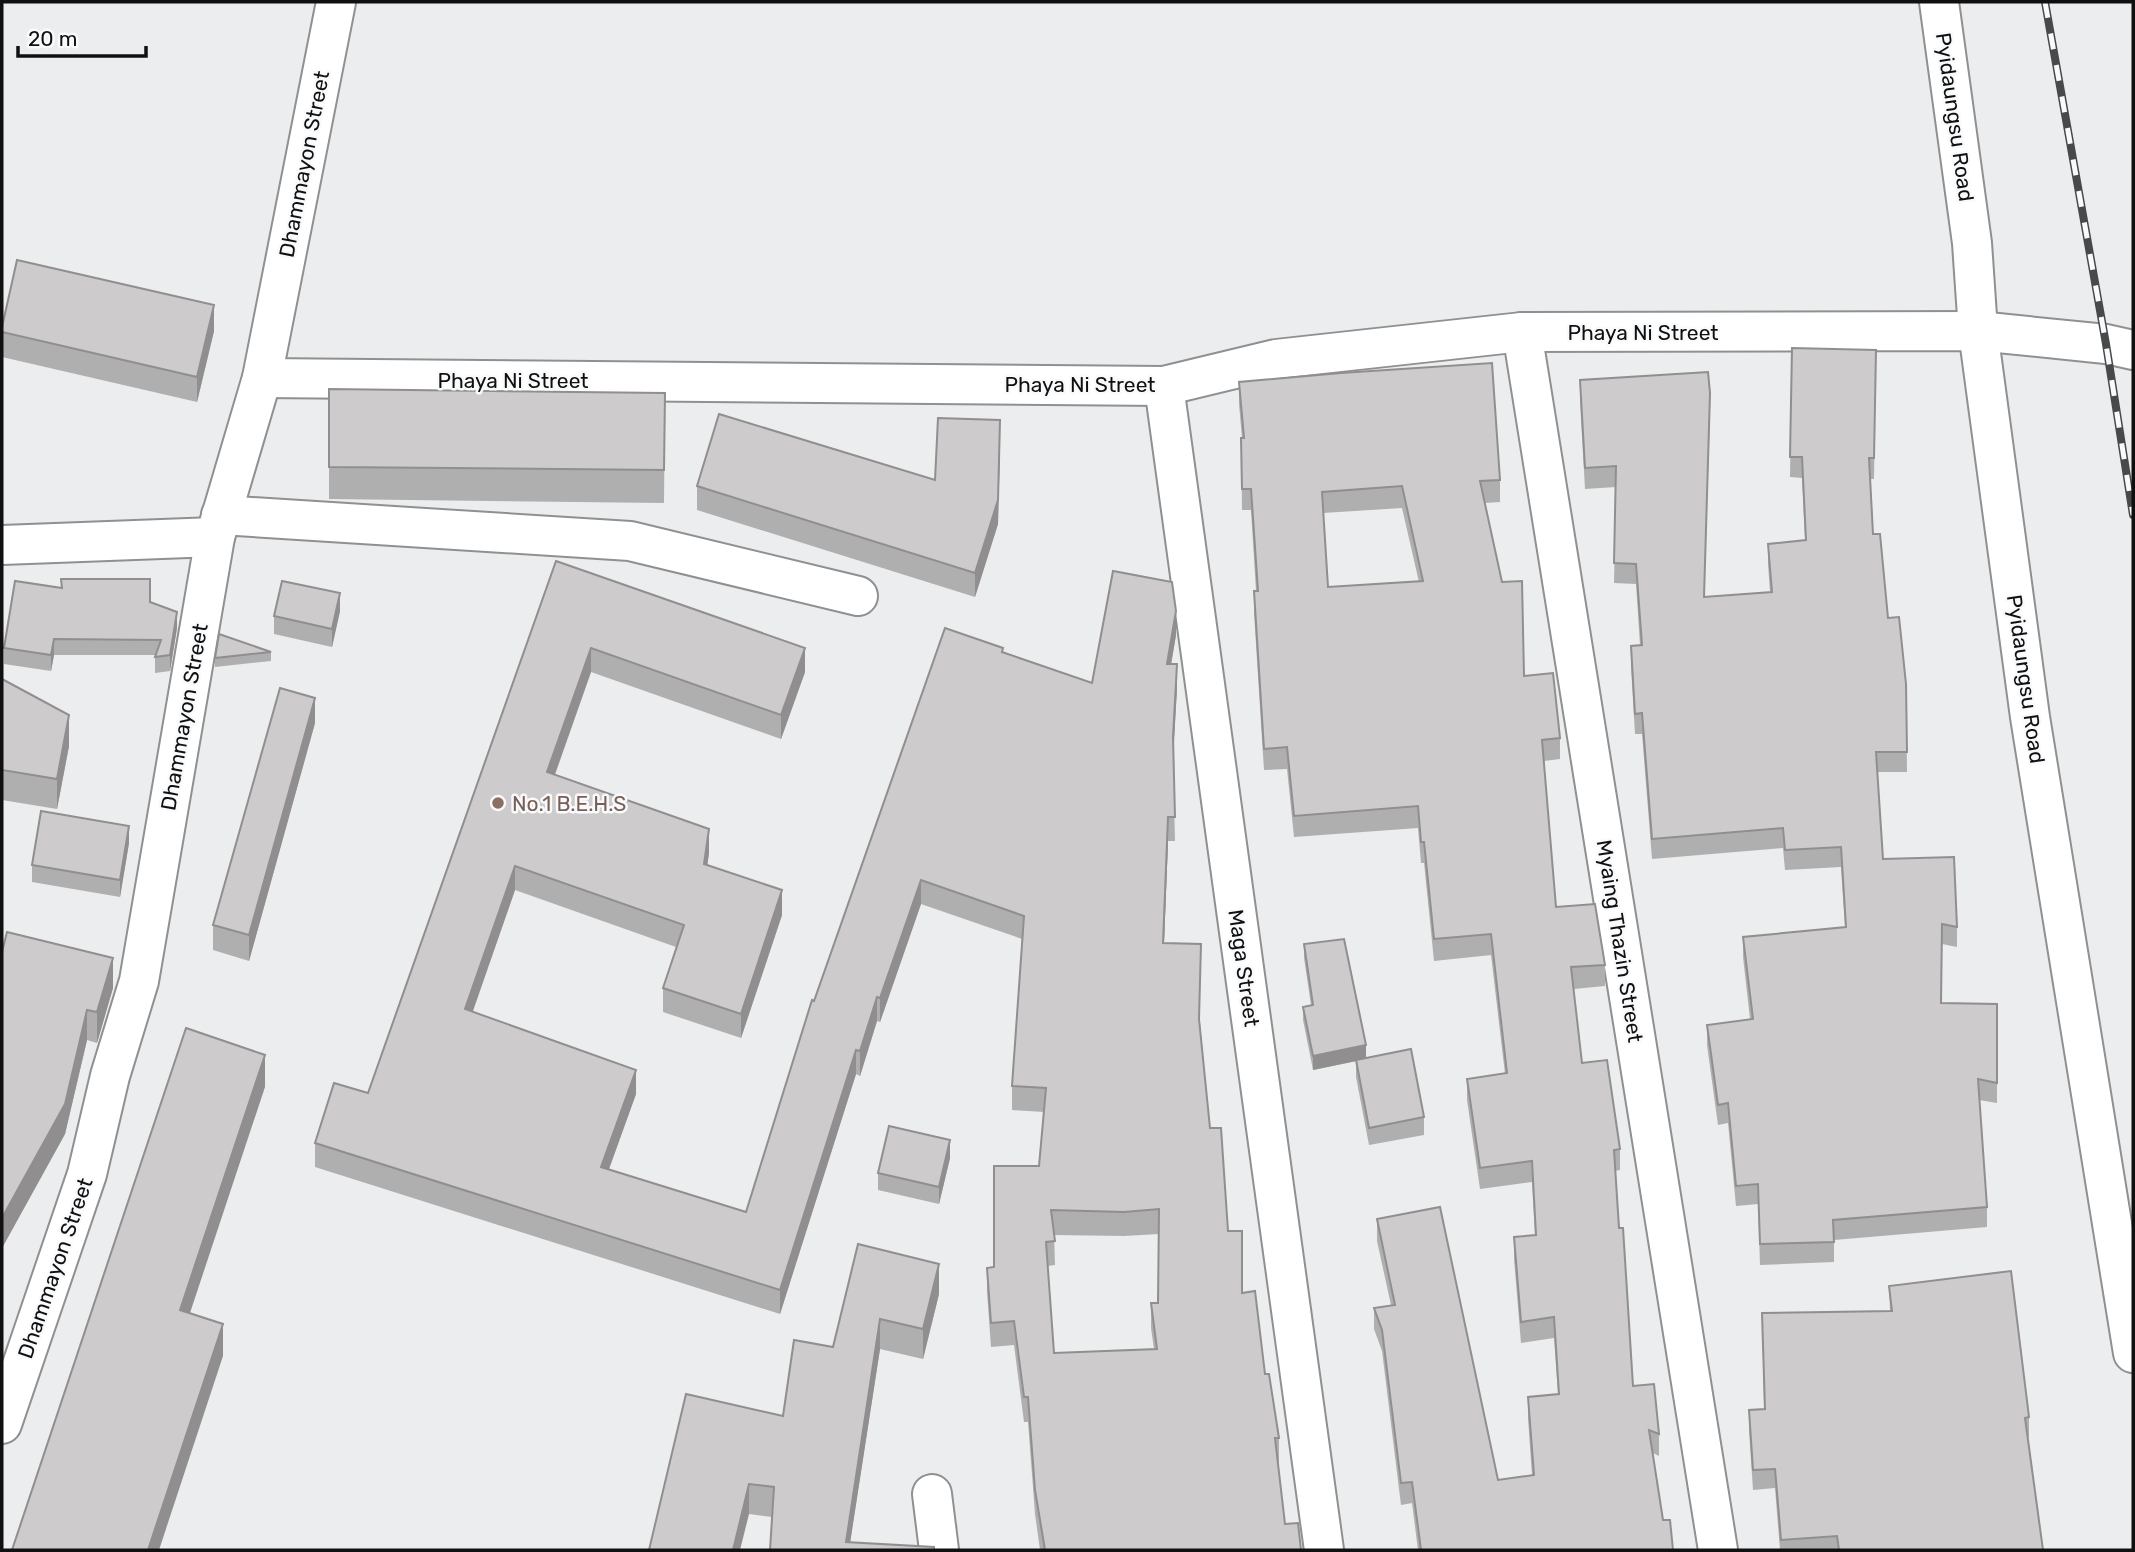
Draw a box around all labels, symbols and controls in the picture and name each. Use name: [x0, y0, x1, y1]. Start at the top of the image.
scale bar: [18, 14, 145, 58]
text: 20 m: [28, 26, 77, 51]
street label: Pyidaungsu Road: [1931, 31, 1979, 203]
street label: Dhammayon Street: [274, 69, 334, 259]
street label: Phaya Ni Street: [1567, 320, 1719, 345]
street label: Phaya Ni Street: [437, 368, 589, 393]
street label: Phaya Ni Street: [1004, 372, 1156, 397]
street label: Pyidaungsu Road: [2002, 593, 2050, 765]
street label: Dhammayon Street: [155, 622, 213, 812]
place label: No.1 B.E.H.S: [512, 791, 626, 816]
marker: No.1 B.E.H.S: [490, 795, 506, 811]
street label: Myaing Thazin Street: [1592, 838, 1648, 1044]
street label: Maga Street: [1223, 908, 1265, 1028]
street label: Dhammayon Street: [12, 1174, 98, 1362]

